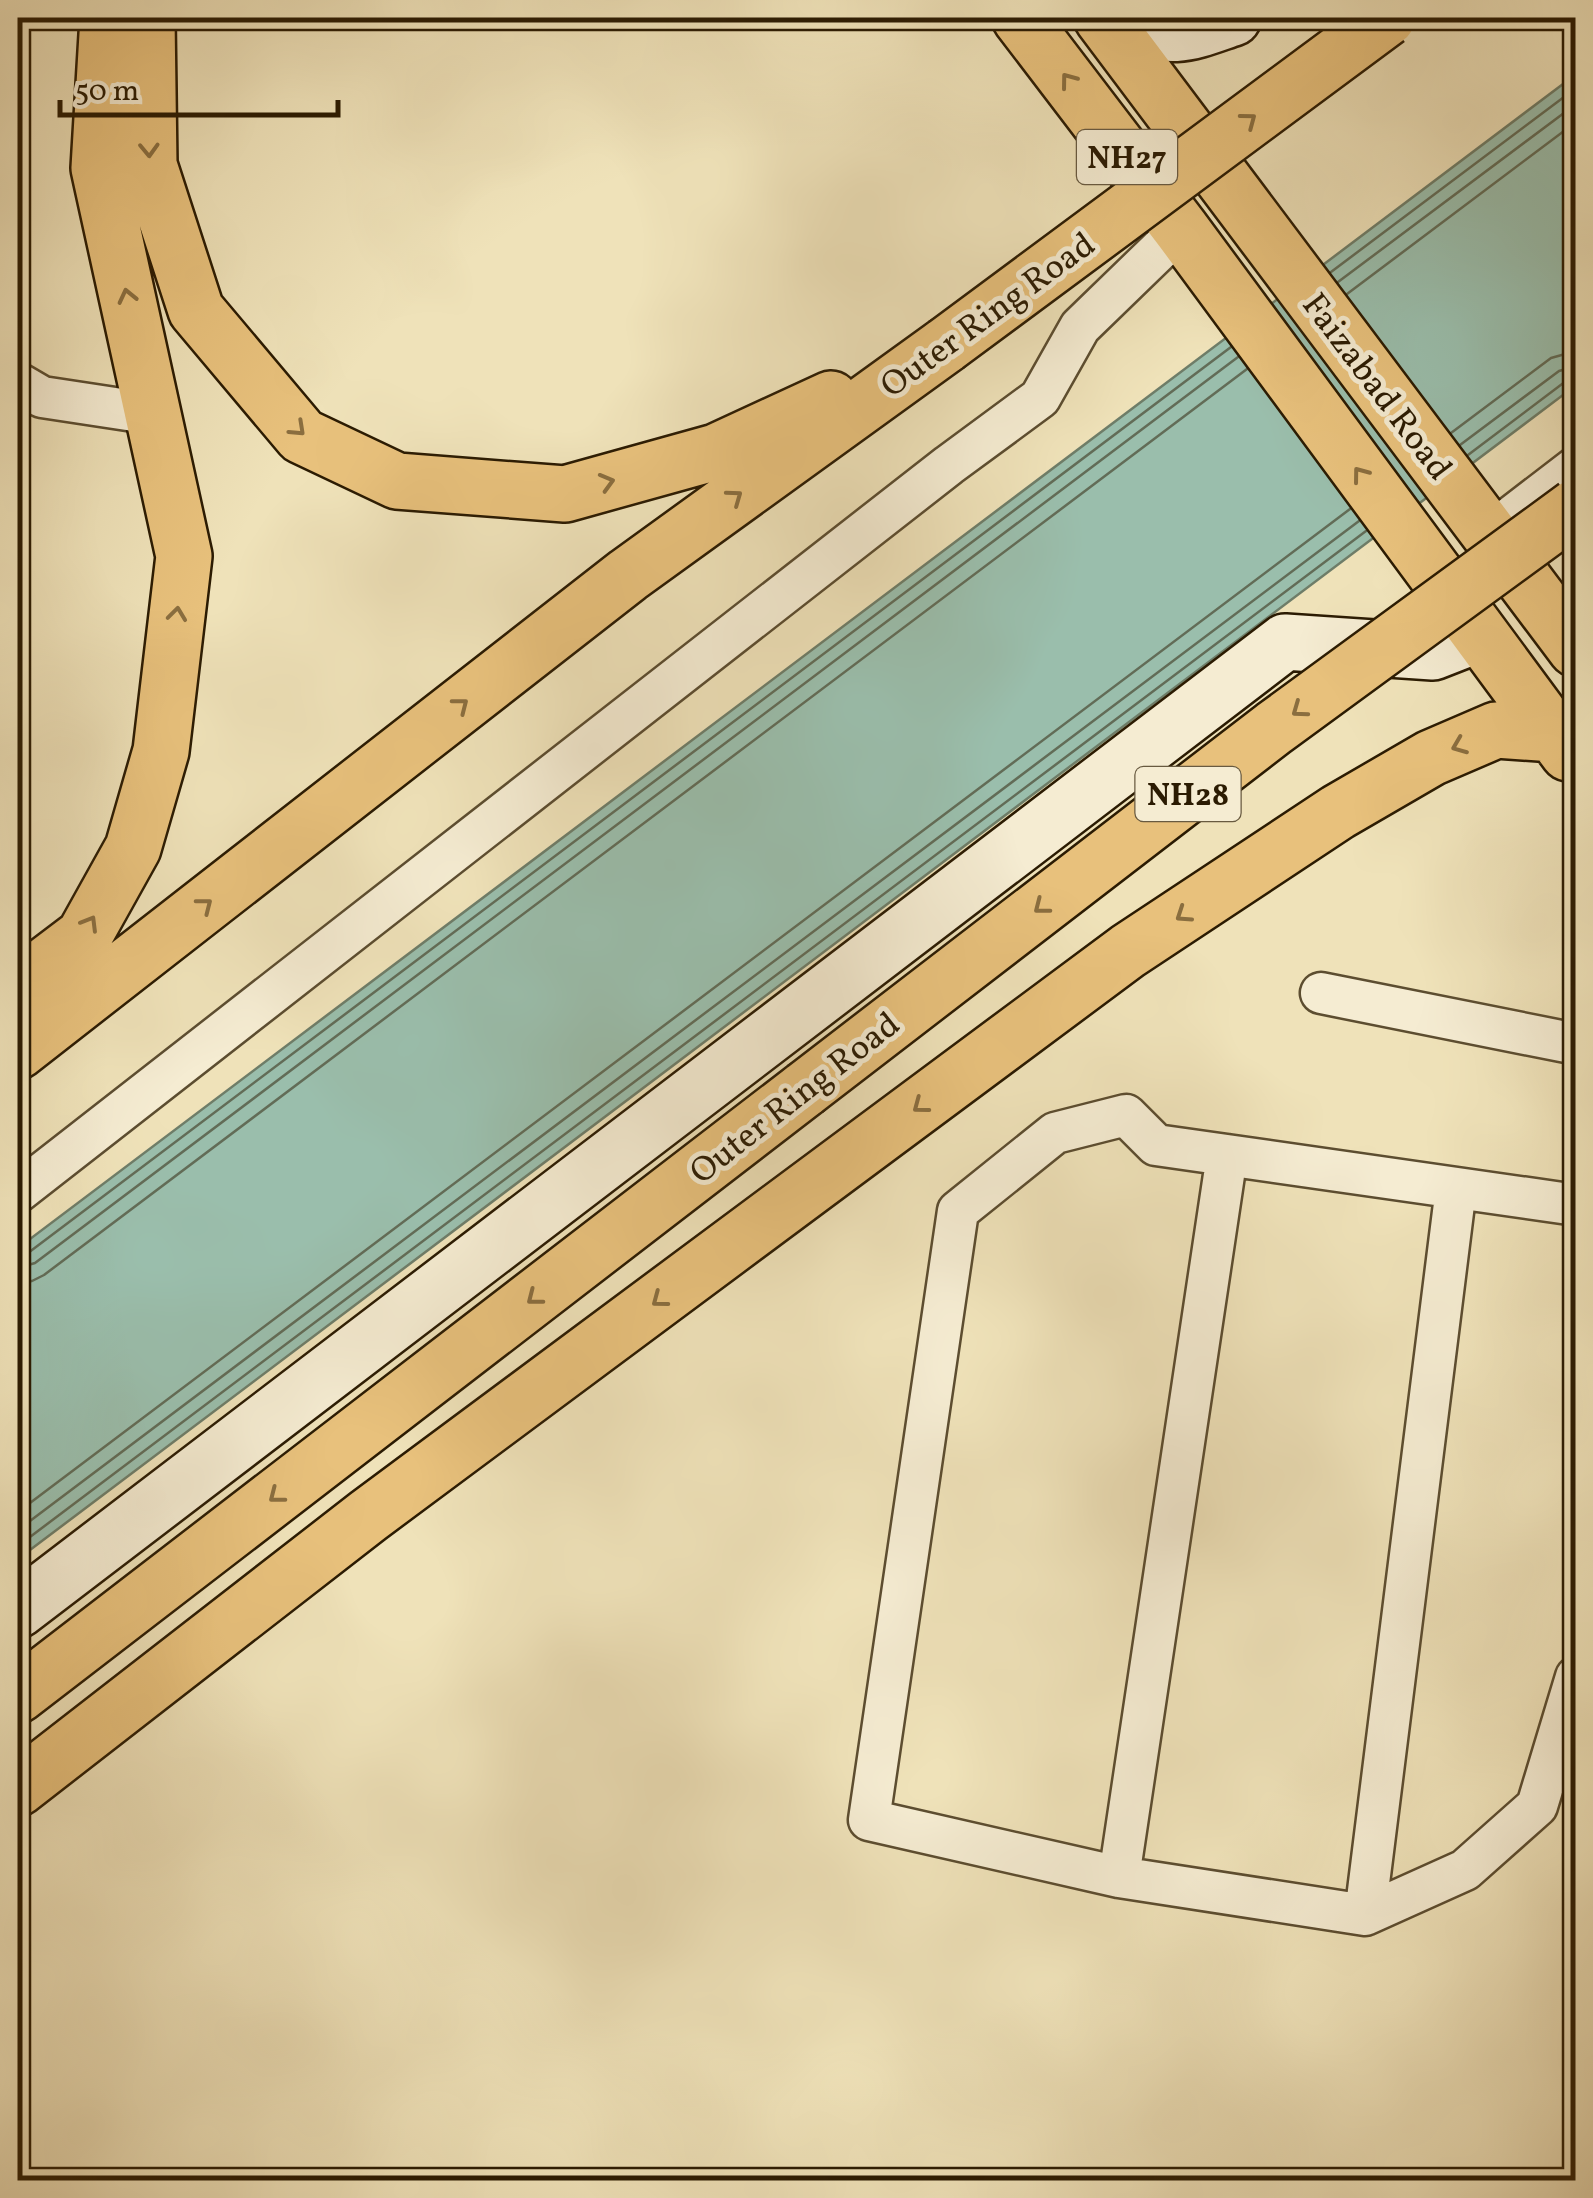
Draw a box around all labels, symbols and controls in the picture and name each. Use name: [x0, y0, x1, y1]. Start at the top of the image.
scale bar: [60, 55, 338, 117]
text: 50 m: [75, 71, 139, 113]
one-way arrow: [1062, 73, 1079, 91]
one-way arrow: [1238, 114, 1256, 131]
road number: NH27: [1077, 130, 1177, 184]
one-way arrow: [138, 142, 159, 158]
street label: Outer Ring Road: [872, 222, 1106, 411]
street label: Faizabad Road: [1289, 284, 1462, 491]
one-way arrow: [118, 288, 139, 305]
one-way arrow: [287, 417, 305, 435]
one-way arrow: [1354, 467, 1371, 485]
one-way arrow: [598, 473, 615, 494]
one-way arrow: [724, 491, 743, 510]
one-way arrow: [166, 606, 187, 622]
one-way arrow: [1292, 698, 1310, 715]
one-way arrow: [450, 699, 468, 717]
one-way arrow: [1451, 734, 1469, 754]
road number: NH28: [1136, 767, 1240, 821]
one-way arrow: [1034, 895, 1052, 913]
one-way arrow: [194, 899, 212, 917]
one-way arrow: [1175, 903, 1193, 922]
one-way arrow: [78, 916, 97, 934]
street label: Outer Ring Road: [681, 1002, 911, 1197]
one-way arrow: [913, 1095, 931, 1112]
one-way arrow: [527, 1286, 545, 1304]
one-way arrow: [652, 1288, 670, 1306]
one-way arrow: [270, 1485, 288, 1502]

